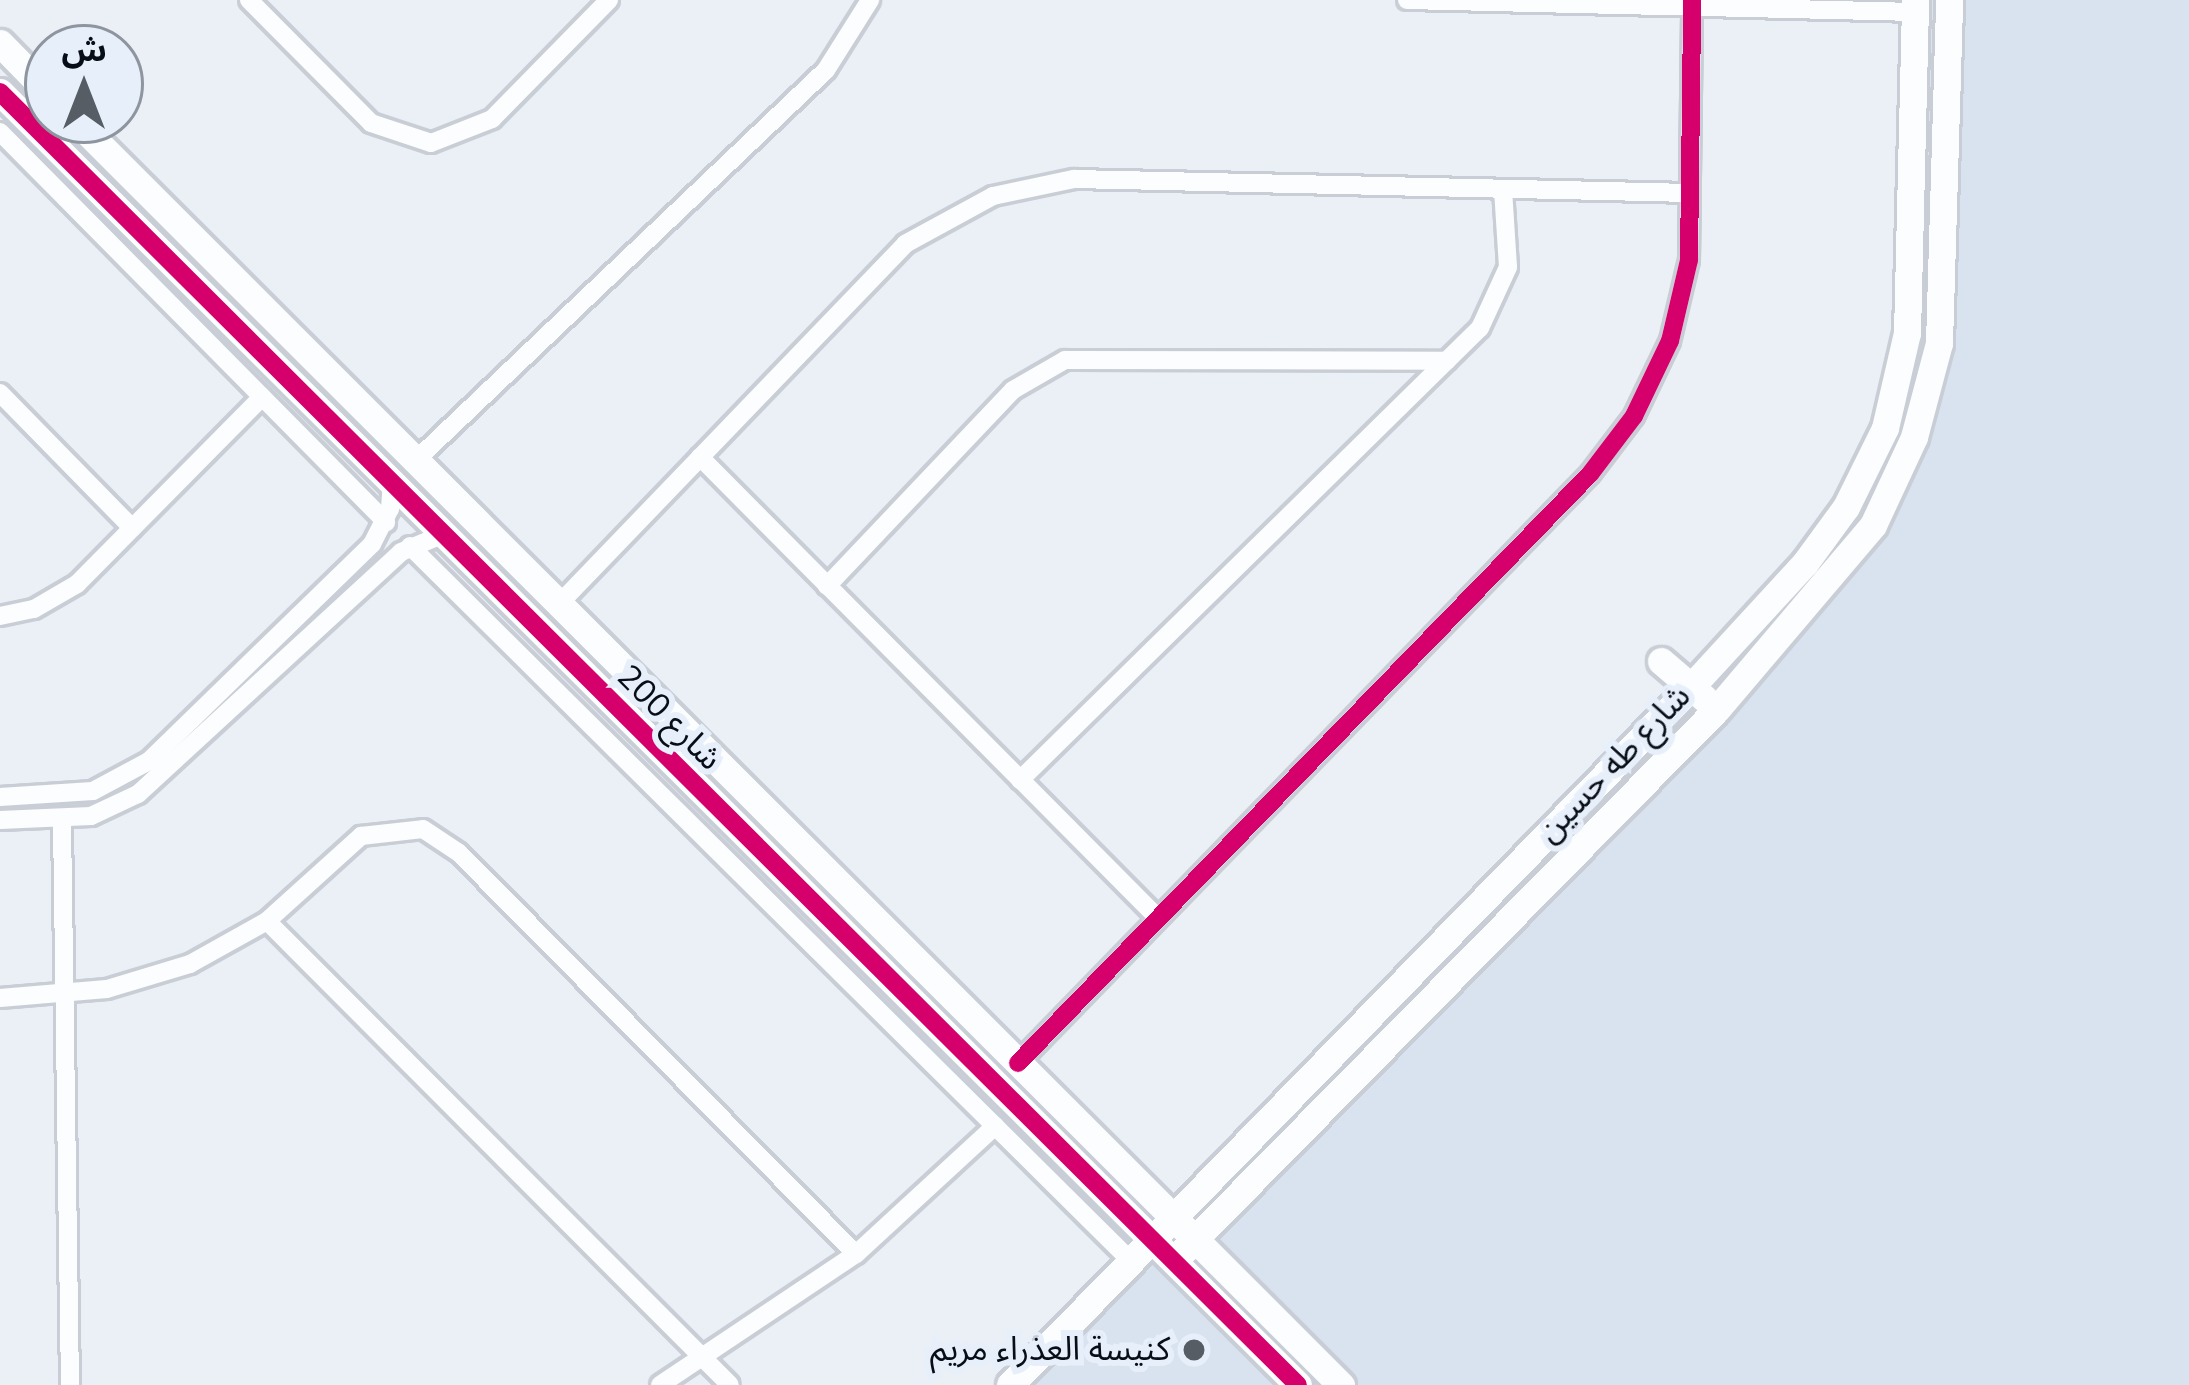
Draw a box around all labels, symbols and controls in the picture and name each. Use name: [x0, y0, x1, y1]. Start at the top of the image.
north arrow: [24, 24, 144, 144]
text: ش: [61, 28, 107, 73]
street label: شارع 200: [608, 657, 730, 779]
street label: شارع طه حسين: [1529, 677, 1699, 851]
place label: كنيسة العذراء مريم: [930, 1330, 1170, 1370]
marker: كنيسة العذراء مريم: [1181, 1337, 1207, 1363]

